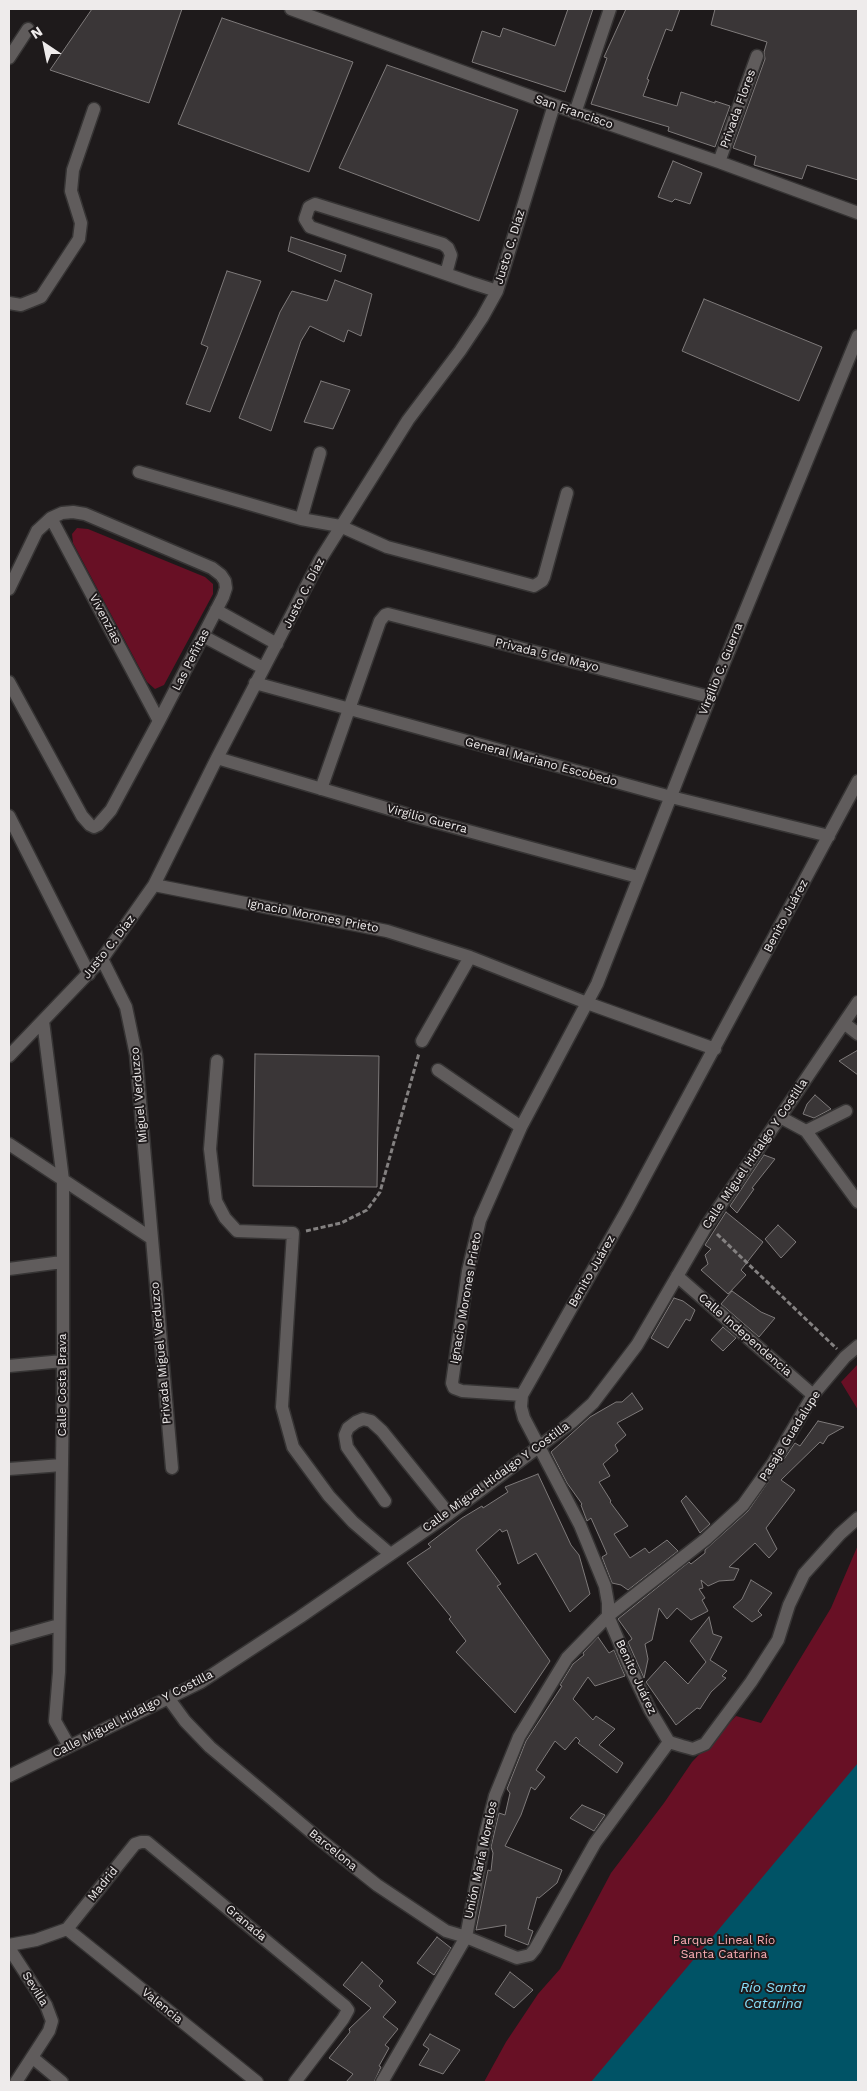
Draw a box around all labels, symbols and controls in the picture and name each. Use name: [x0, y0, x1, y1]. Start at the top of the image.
north arrow: [20, 20, 70, 70]
text: N: [28, 23, 45, 42]
street label: Privada Flores: [717, 68, 759, 150]
street label: San Francisco: [533, 92, 615, 132]
street label: Justo C. Díaz: [492, 208, 528, 286]
street label: Justo C. Díaz: [280, 555, 328, 631]
street label: Vivenzias: [86, 592, 124, 646]
street label: Virgilio C. Guerra: [696, 621, 746, 717]
street label: Las Peñitas: [169, 627, 213, 693]
street label: Privada 5 de Mayo: [494, 635, 600, 675]
street label: General Mariano Escobedo: [463, 735, 619, 789]
street label: Virgilio Guerra: [385, 801, 469, 837]
street label: Benito Juárez: [761, 877, 811, 955]
street label: Ignacio Morones Prieto: [246, 896, 380, 936]
street label: Justo C. Díaz: [80, 912, 138, 982]
street label: Miguel Verduzco: [128, 1047, 150, 1143]
street label: Calle Miguel Hidalgo Y Costilla: [699, 1076, 811, 1232]
street label: Ignacio Morones Prieto: [447, 1231, 485, 1365]
street label: Benito Juárez: [566, 1232, 618, 1310]
street label: Privada Miguel Verduzco: [148, 1281, 174, 1425]
street label: Calle Independencia: [695, 1290, 795, 1380]
street label: Calle Costa Brava: [55, 1333, 69, 1437]
street label: Pasaje Guadalupe: [756, 1388, 824, 1484]
street label: Calle Miguel Hidalgo Y Costilla: [420, 1419, 572, 1535]
street label: Benito Juárez: [612, 1637, 660, 1717]
street label: Calle Miguel Hidalgo Y Costilla: [50, 1667, 216, 1761]
street label: Unión María Morelos: [461, 1800, 501, 1920]
street label: Barcelona: [306, 1826, 360, 1874]
street label: Madrid: [85, 1864, 121, 1904]
street label: Granada: [223, 1902, 269, 1944]
park label: Parque Lineal Río Santa Catarina: [673, 1933, 775, 1961]
street label: Sevilla: [19, 1969, 51, 2009]
water label: Río Santa Catarina: [740, 1980, 806, 2012]
street label: Valencia: [139, 1985, 185, 2027]

